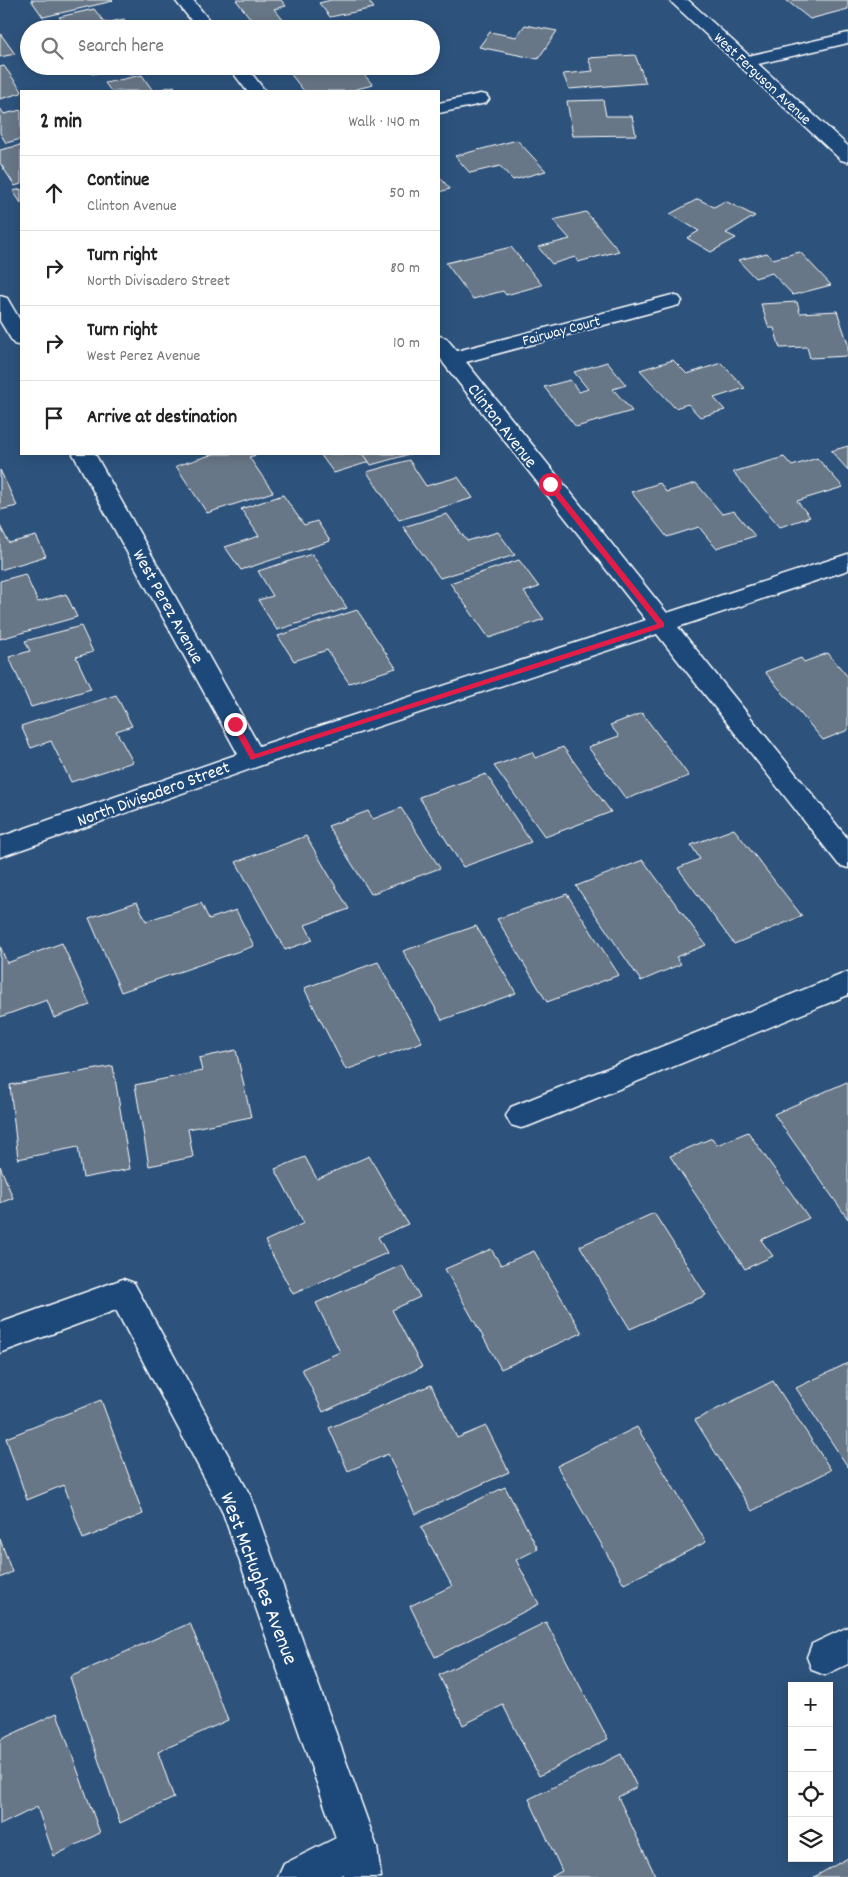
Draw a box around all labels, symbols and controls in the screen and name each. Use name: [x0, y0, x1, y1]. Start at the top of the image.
search box: [20, 20, 440, 75]
street label: West Ferguson Avenue: [708, 28, 816, 131]
icon: search: [38, 34, 66, 62]
text: Search here: [78, 34, 164, 61]
text: 2 min: [40, 108, 82, 138]
text: Walk · 140 m: [348, 111, 420, 134]
text: Continue: [87, 168, 149, 195]
icon: ahead: [40, 179, 68, 207]
text: 50 m: [389, 182, 420, 205]
text: Clinton Avenue: [87, 195, 177, 218]
text: Turn right: [87, 243, 158, 270]
icon: right: [40, 254, 68, 282]
text: 80 m: [390, 257, 420, 280]
text: North Divisadero Street: [87, 270, 230, 293]
street label: Fairway Court: [520, 311, 603, 353]
text: Turn right: [87, 318, 158, 345]
icon: right: [40, 329, 68, 357]
text: 10 m: [393, 332, 420, 355]
text: West Perez Avenue: [87, 345, 200, 368]
street label: Clinton Avenue: [460, 379, 542, 474]
icon: arrive: [40, 404, 68, 432]
text: Arrive at destination: [87, 405, 237, 432]
route start: [539, 473, 562, 496]
street label: West Perez Avenue: [125, 545, 209, 669]
route end: [224, 713, 247, 736]
street label: North Divisadero Street: [74, 756, 234, 835]
street label: West McHughes Avenue: [211, 1489, 304, 1670]
map controls: [788, 1682, 833, 1862]
button: +: [788, 1682, 833, 1727]
button: −: [788, 1727, 833, 1772]
button: locate: [788, 1772, 833, 1817]
button: layers: [788, 1817, 833, 1862]

